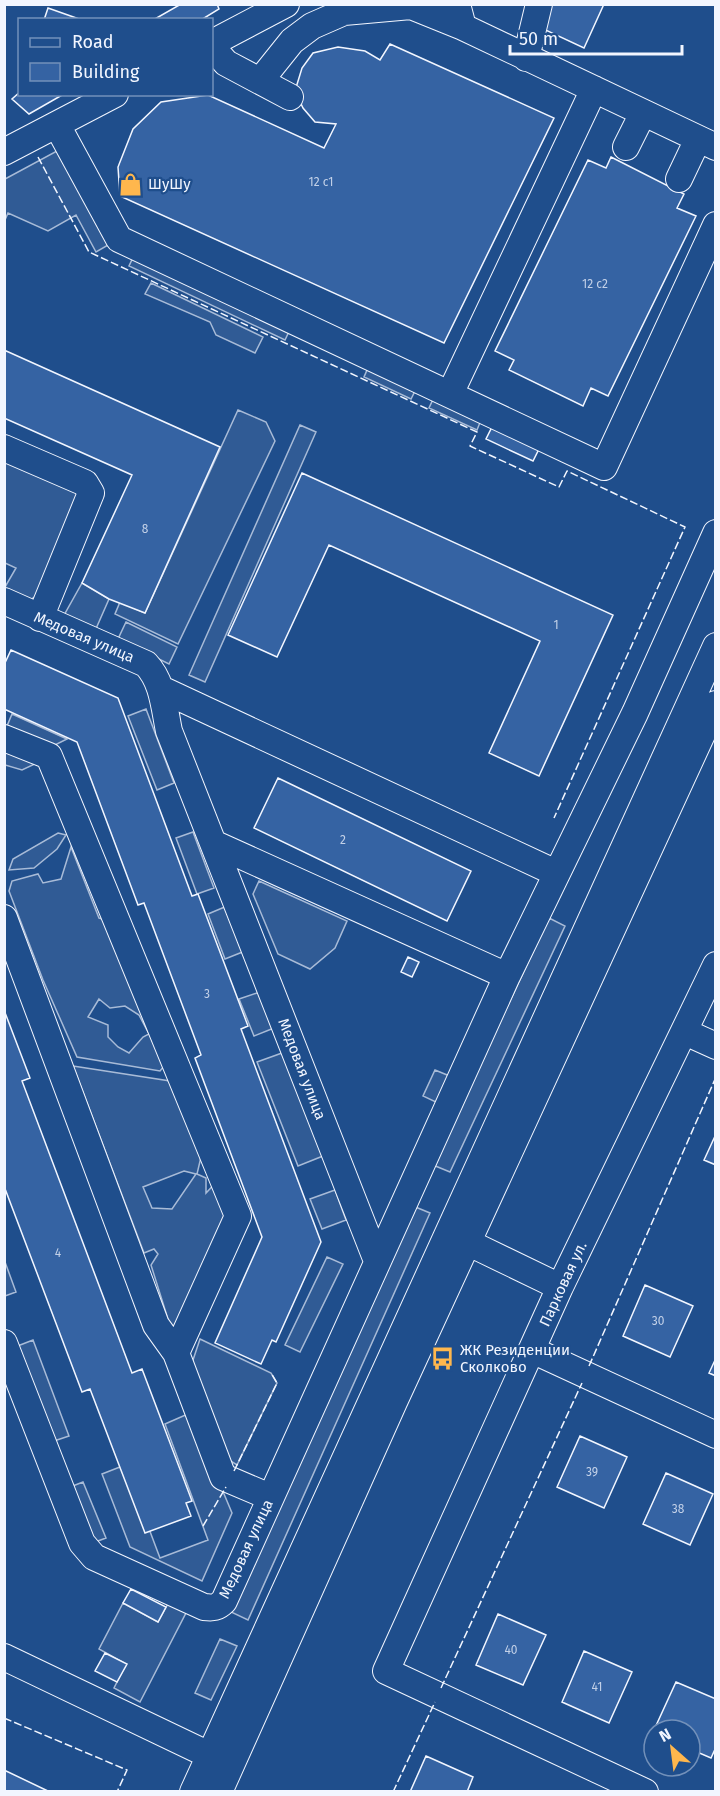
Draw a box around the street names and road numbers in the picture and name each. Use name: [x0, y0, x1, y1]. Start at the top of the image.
street label: Медовая улица: [31, 608, 137, 666]
street label: Медовая улица: [274, 1016, 330, 1122]
street label: Парковая ул.: [535, 1239, 591, 1329]
street label: Медовая улица: [215, 1497, 277, 1601]

